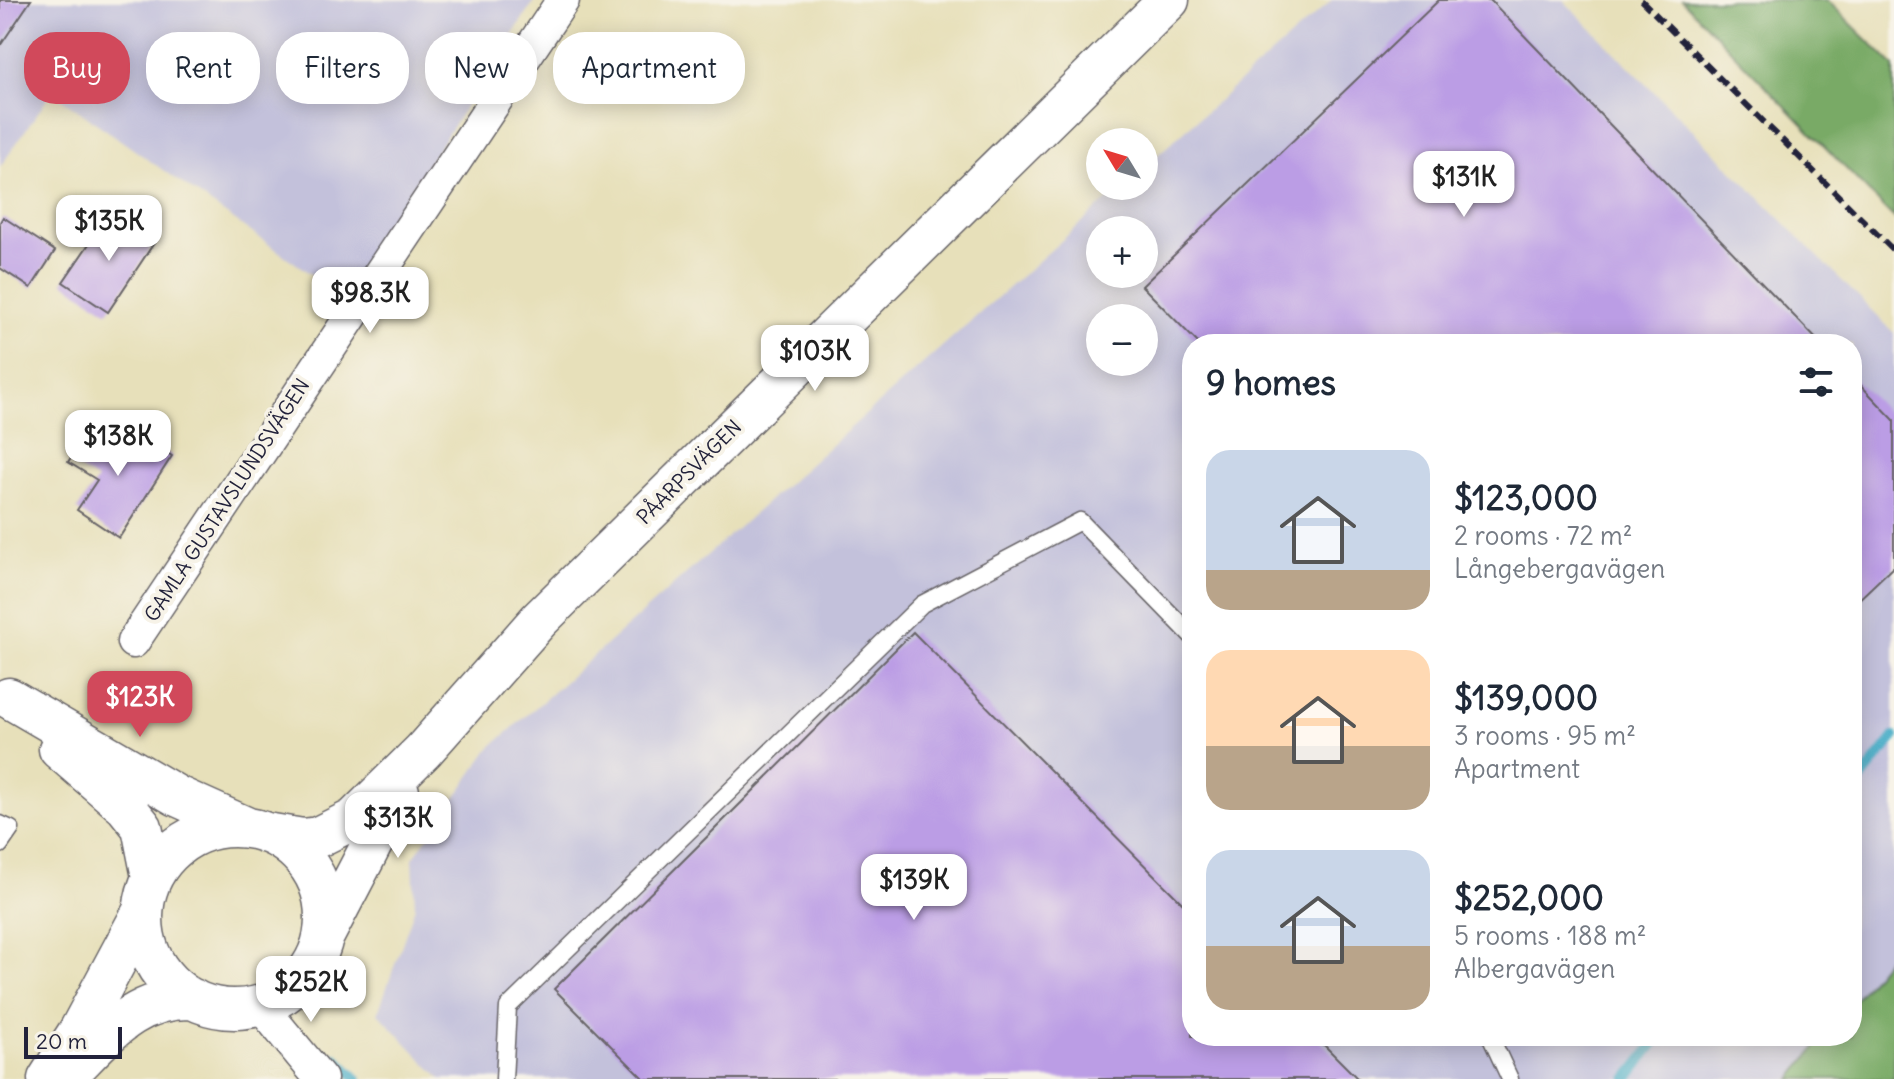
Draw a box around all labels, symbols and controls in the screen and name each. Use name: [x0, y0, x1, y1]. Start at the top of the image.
chip: Buy: [24, 32, 130, 104]
chip: Rent: [146, 32, 260, 104]
chip: Filters: [276, 32, 409, 104]
chip: New: [425, 32, 537, 104]
chip: Apartment: [553, 32, 745, 104]
north arrow: [1086, 128, 1158, 200]
map controls: [1086, 128, 1158, 376]
pin: $131K: [1408, 151, 1520, 219]
text: $131K: [1431, 160, 1497, 193]
pin: $135K: [53, 195, 165, 263]
text: $135K: [74, 204, 144, 237]
button: +: [1086, 216, 1158, 288]
pin: $98.3K: [305, 267, 435, 335]
text: $98.3K: [330, 276, 410, 309]
button: −: [1086, 304, 1158, 376]
pin: $103K: [759, 325, 871, 393]
text: $103K: [779, 334, 851, 367]
icon: filters: [1794, 360, 1838, 404]
text: 9 homes: [1206, 361, 1336, 404]
street label: GAMLA GUSTAVSLUNDSVÄGEN: [139, 374, 315, 626]
pin: $138K: [62, 410, 174, 478]
street label: PÅARPSVÄGEN: [631, 414, 746, 529]
text: $138K: [83, 419, 153, 452]
text: $123,000: [1454, 476, 1598, 519]
icon: home: [1270, 482, 1366, 578]
text: 2 rooms · 72 m²: [1454, 519, 1633, 552]
text: Långebergavägen: [1454, 552, 1665, 585]
pin: $123K: [84, 671, 196, 739]
text: $139,000: [1454, 676, 1598, 719]
text: $123K: [105, 680, 175, 713]
icon: home: [1270, 682, 1366, 778]
text: 3 rooms · 95 m²: [1454, 719, 1636, 752]
text: Apartment: [1454, 752, 1580, 785]
pin: $313K: [342, 792, 454, 860]
text: $313K: [363, 801, 433, 834]
pin: $139K: [858, 854, 970, 922]
text: $139K: [879, 863, 949, 896]
text: $252,000: [1454, 876, 1604, 919]
icon: home: [1270, 882, 1366, 978]
text: 5 rooms · 188 m²: [1454, 919, 1647, 952]
text: Albergavägen: [1454, 952, 1615, 985]
pin: $252K: [255, 956, 367, 1024]
text: $252K: [274, 965, 348, 998]
scale bar: [24, 1023, 122, 1059]
text: 20 m: [36, 1027, 87, 1055]

